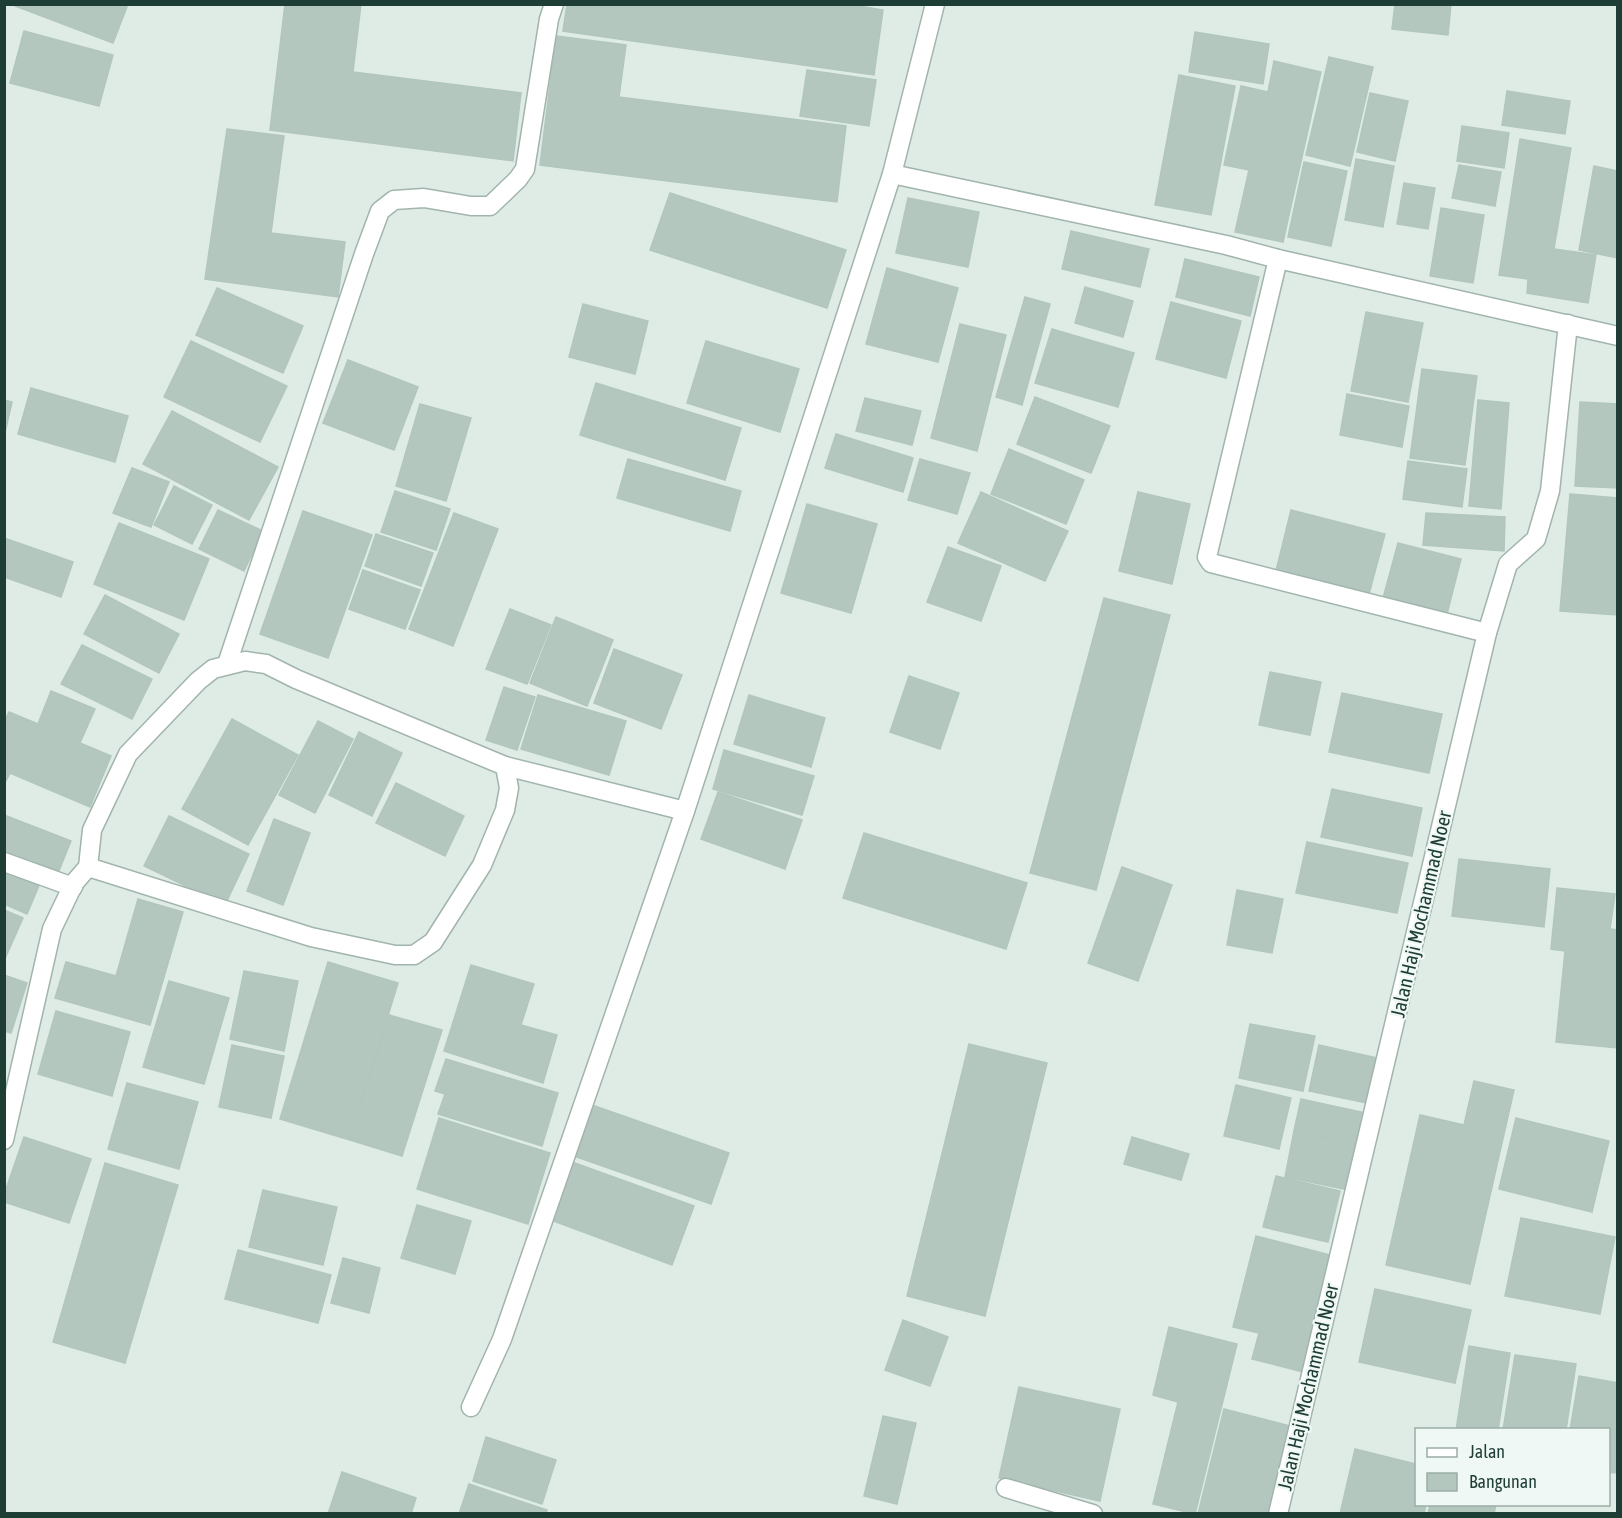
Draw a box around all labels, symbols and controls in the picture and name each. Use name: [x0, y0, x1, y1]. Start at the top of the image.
street label: Jalan Haji Mochammad Noer: [1386, 807, 1456, 1019]
street label: Jalan Haji Mochammad Noer: [1273, 1280, 1343, 1492]
legend: [1415, 1428, 1610, 1506]
text: Jalan: [1469, 1441, 1505, 1462]
text: Bangunan: [1469, 1471, 1537, 1492]

